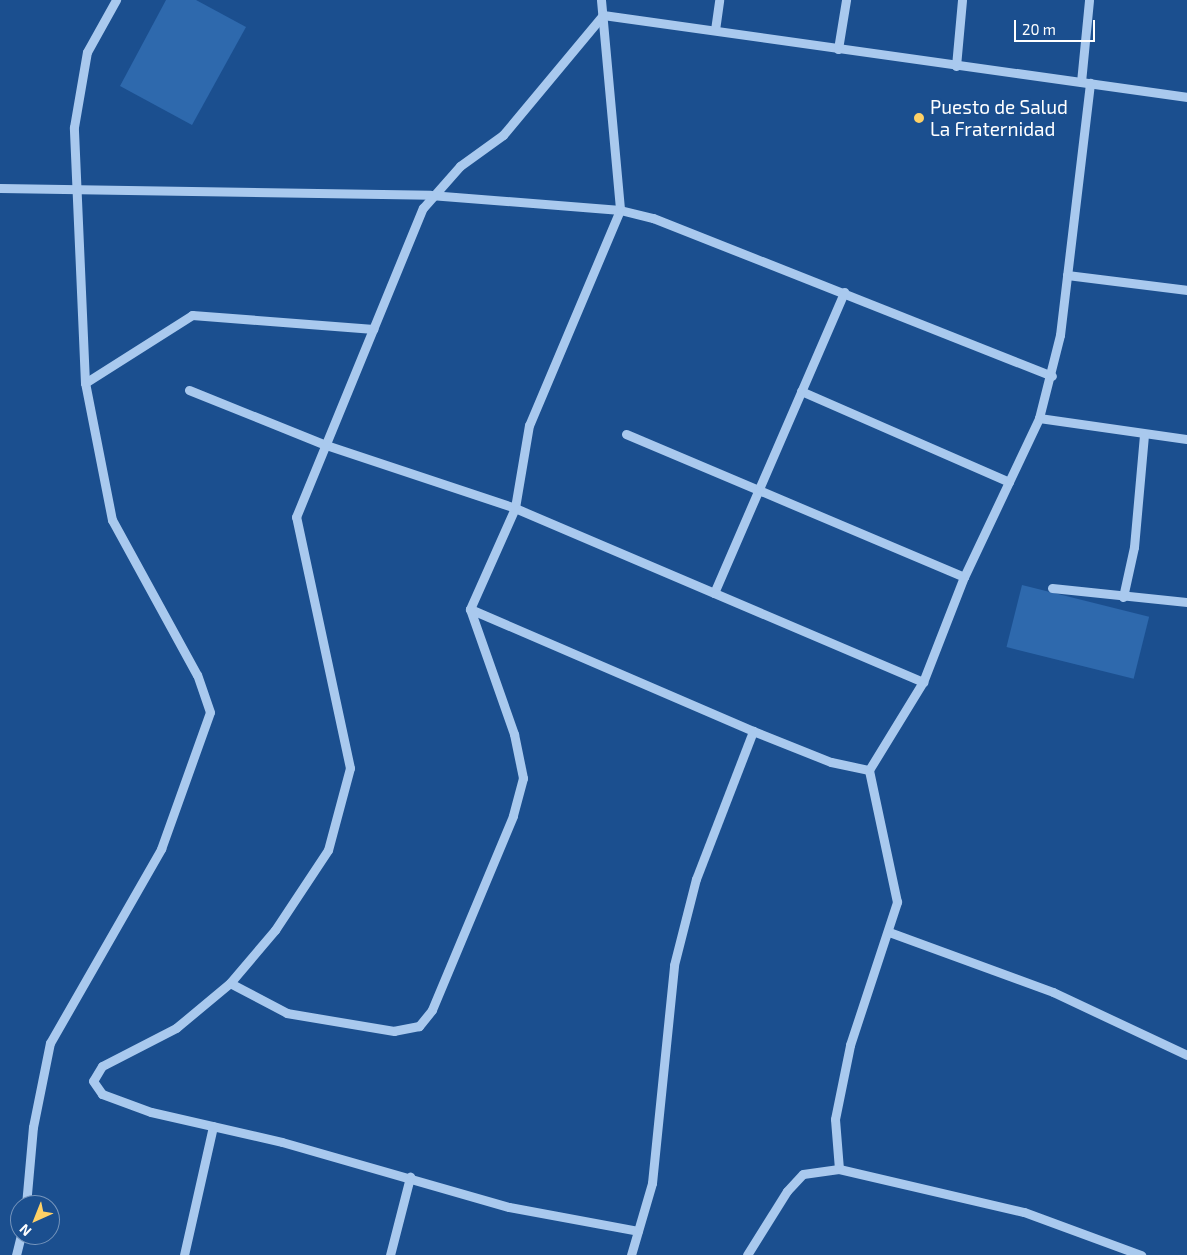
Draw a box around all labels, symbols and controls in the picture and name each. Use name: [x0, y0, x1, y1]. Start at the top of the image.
scale bar: [1017, 10, 1098, 42]
text: 20 m: [1022, 20, 1056, 38]
place label: Puesto de Salud La Fraternidad: [930, 96, 1068, 140]
marker: Puesto de Salud La Fraternidad: [912, 111, 926, 125]
north arrow: [10, 1195, 60, 1245]
text: N: [15, 1221, 34, 1240]

